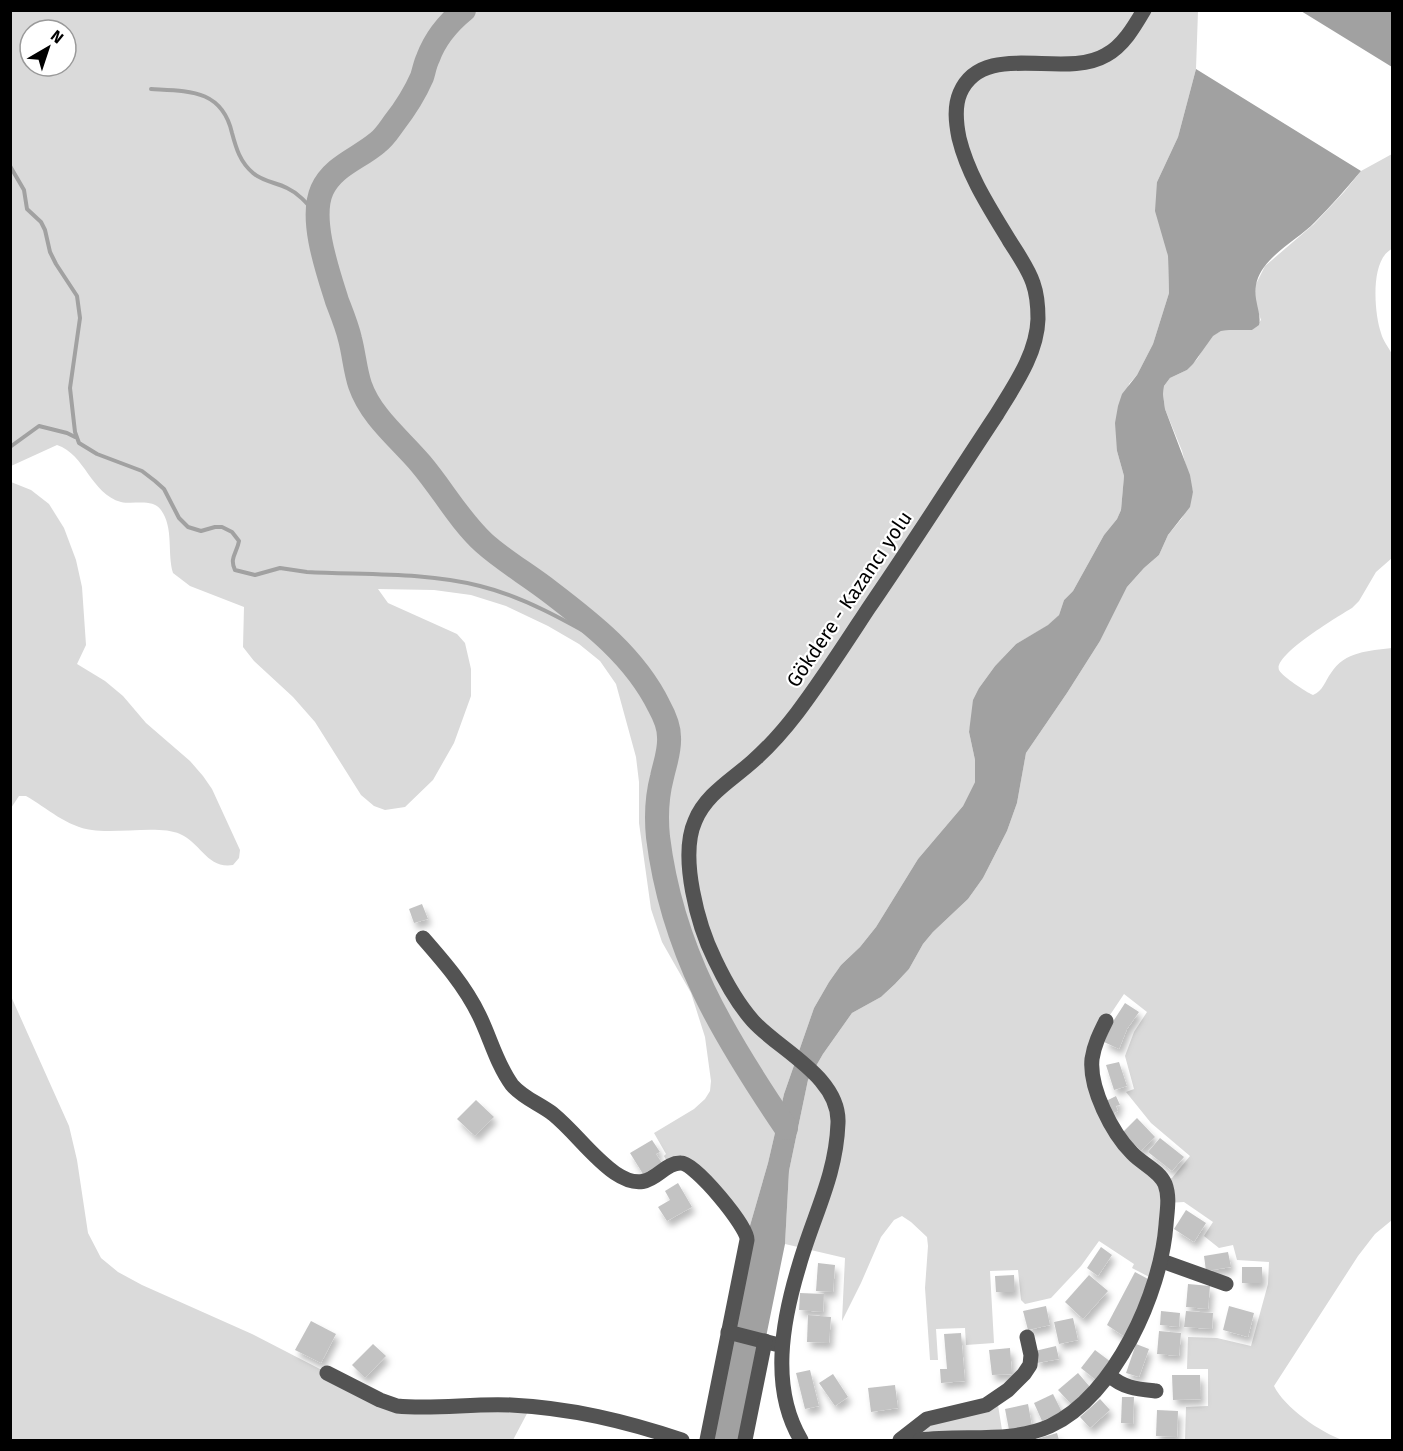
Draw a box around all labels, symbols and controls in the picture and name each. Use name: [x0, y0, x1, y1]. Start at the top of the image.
north arrow: [18, 18, 78, 78]
text: N: [47, 26, 67, 47]
street label: Gökdere - Kazancı yolu: [781, 507, 917, 691]

